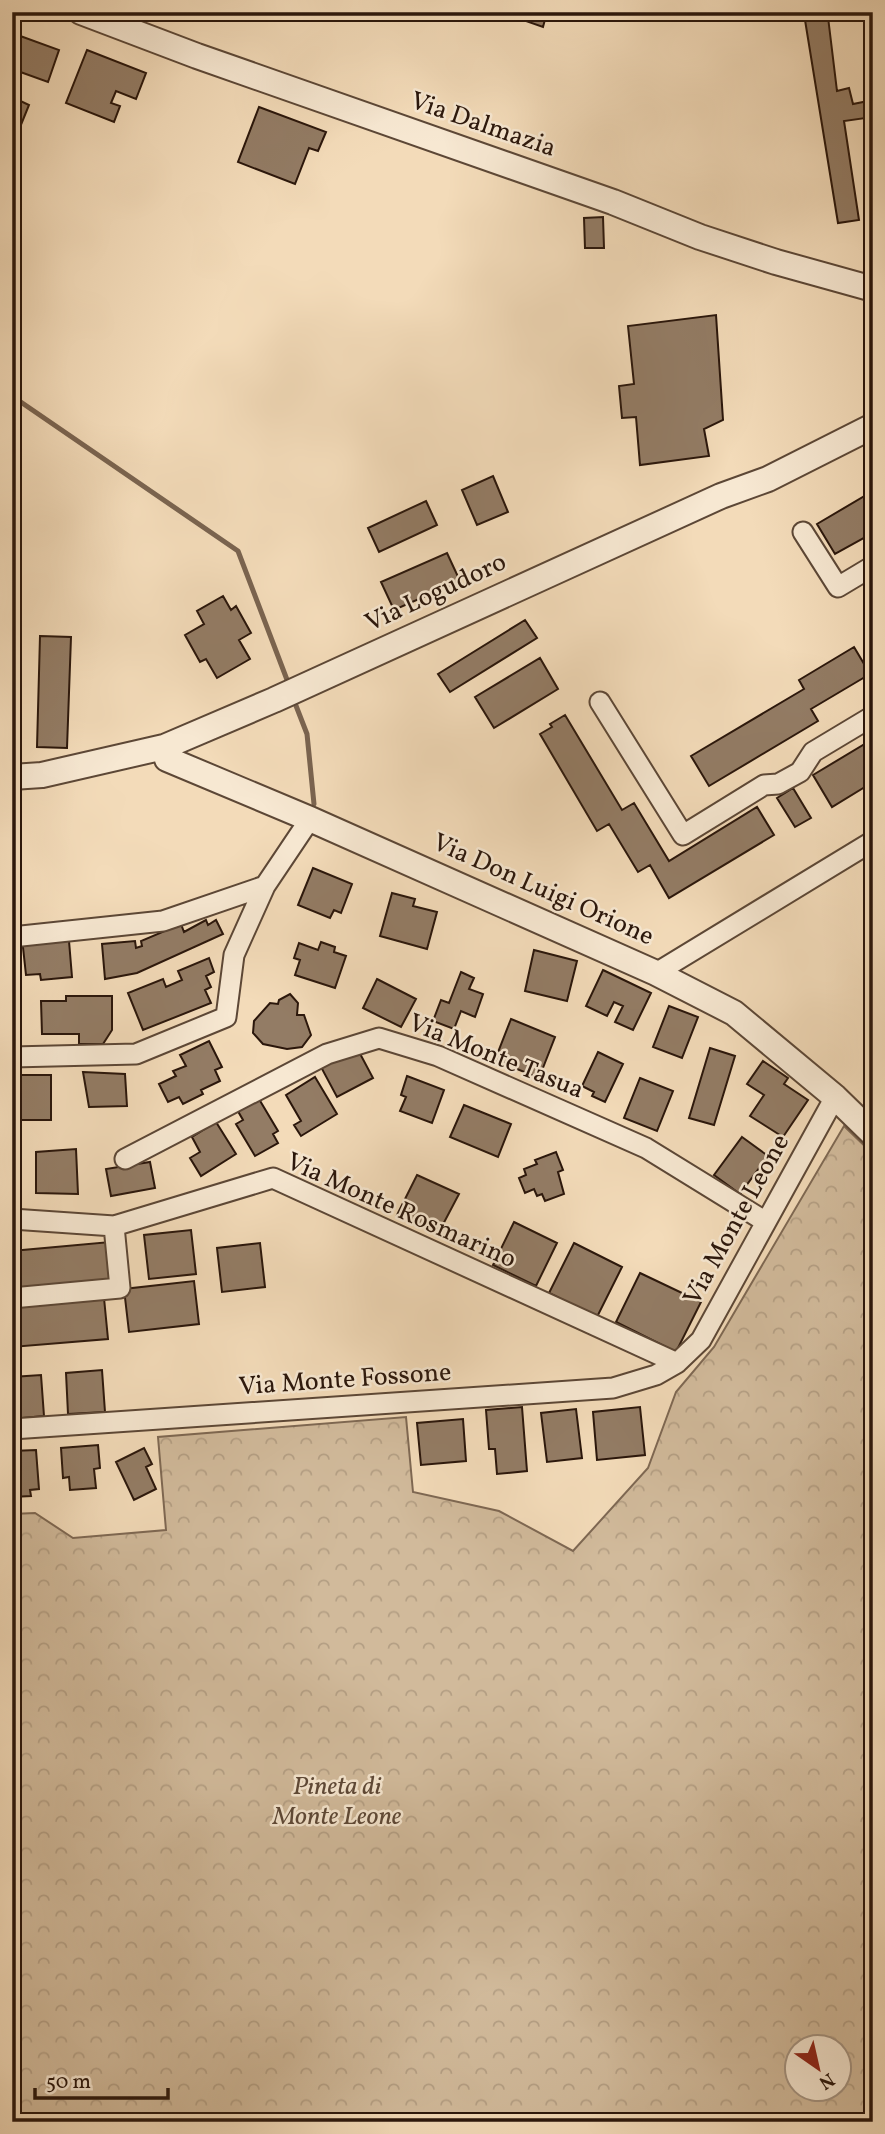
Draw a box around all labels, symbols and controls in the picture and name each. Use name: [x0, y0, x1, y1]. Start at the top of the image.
street label: Via Dalmazia: [405, 83, 561, 167]
street label: Via Logudoro: [359, 545, 513, 641]
street label: Via Don Luigi Orione: [427, 825, 659, 955]
street label: Via Monte Tasua: [403, 1005, 589, 1109]
street label: Via Monte Leone: [675, 1128, 799, 1312]
street label: Via Monte Rosmarino: [280, 1144, 522, 1278]
street label: Via Monte Fossone: [238, 1355, 452, 1405]
park label: Pineta di Monte Leone: [272, 1769, 402, 1835]
north arrow: [784, 2032, 854, 2102]
scale bar: [35, 2057, 168, 2101]
text: N: [813, 2066, 839, 2095]
text: 50 m: [46, 2068, 91, 2097]

